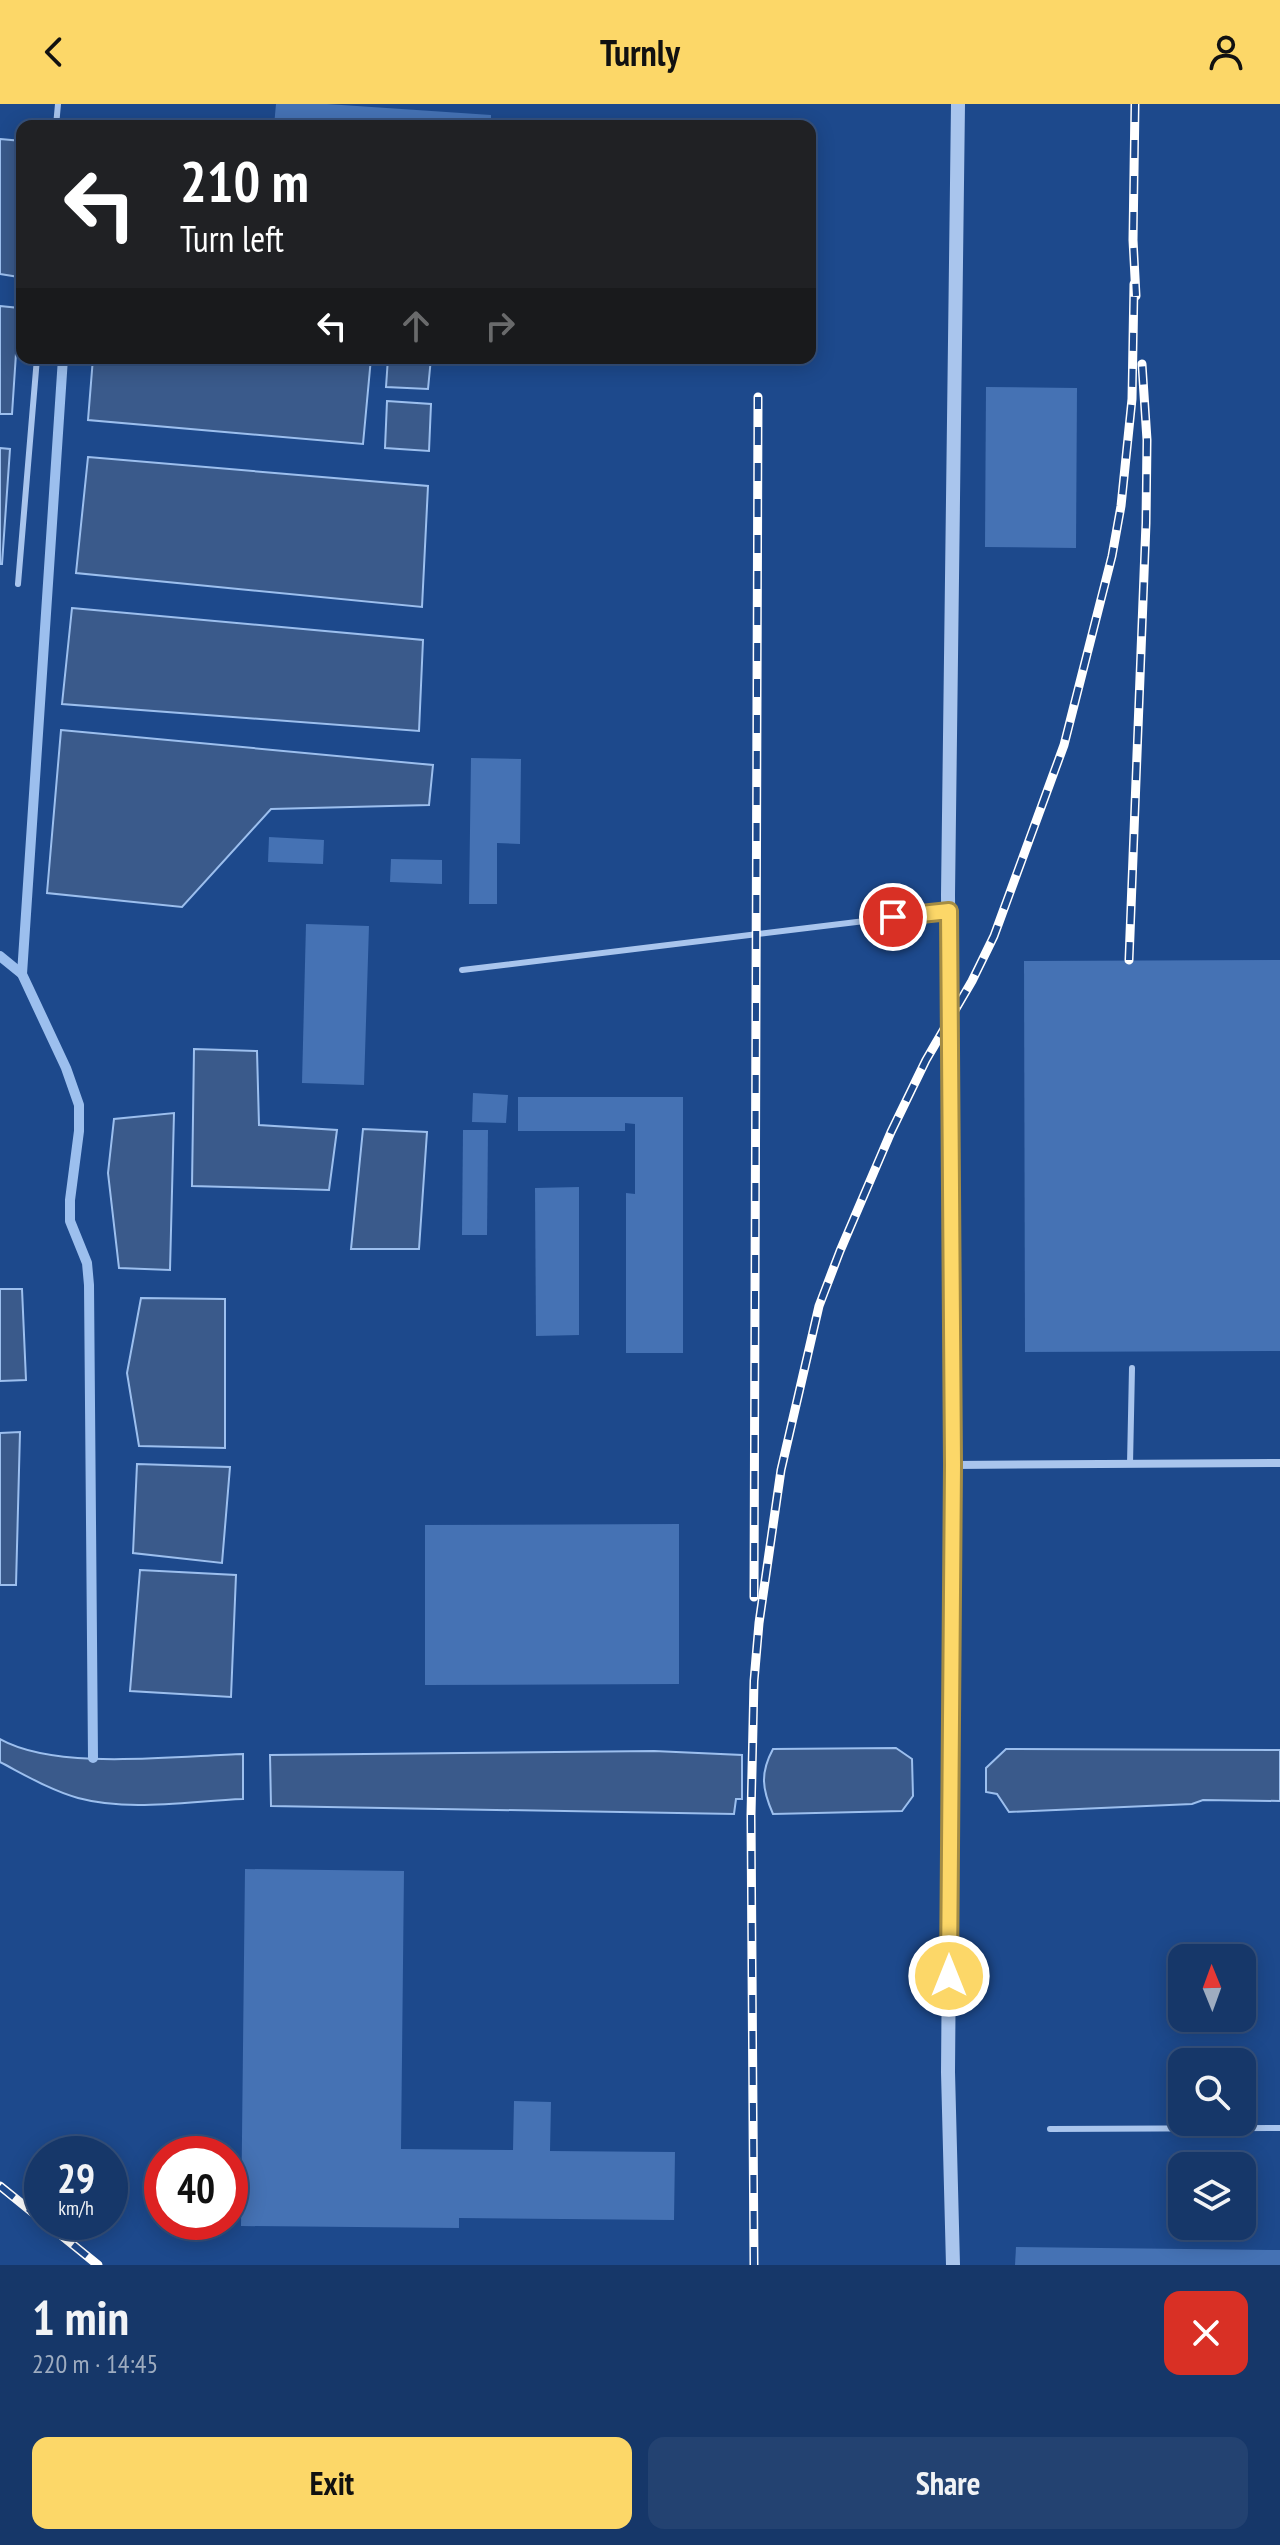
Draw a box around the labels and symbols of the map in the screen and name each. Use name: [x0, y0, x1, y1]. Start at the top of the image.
pin: [859, 883, 927, 951]
position arrow: [907, 1934, 991, 2018]
north arrow: [1168, 1944, 1256, 2032]
speed limit sign: 40: [144, 2136, 248, 2240]

